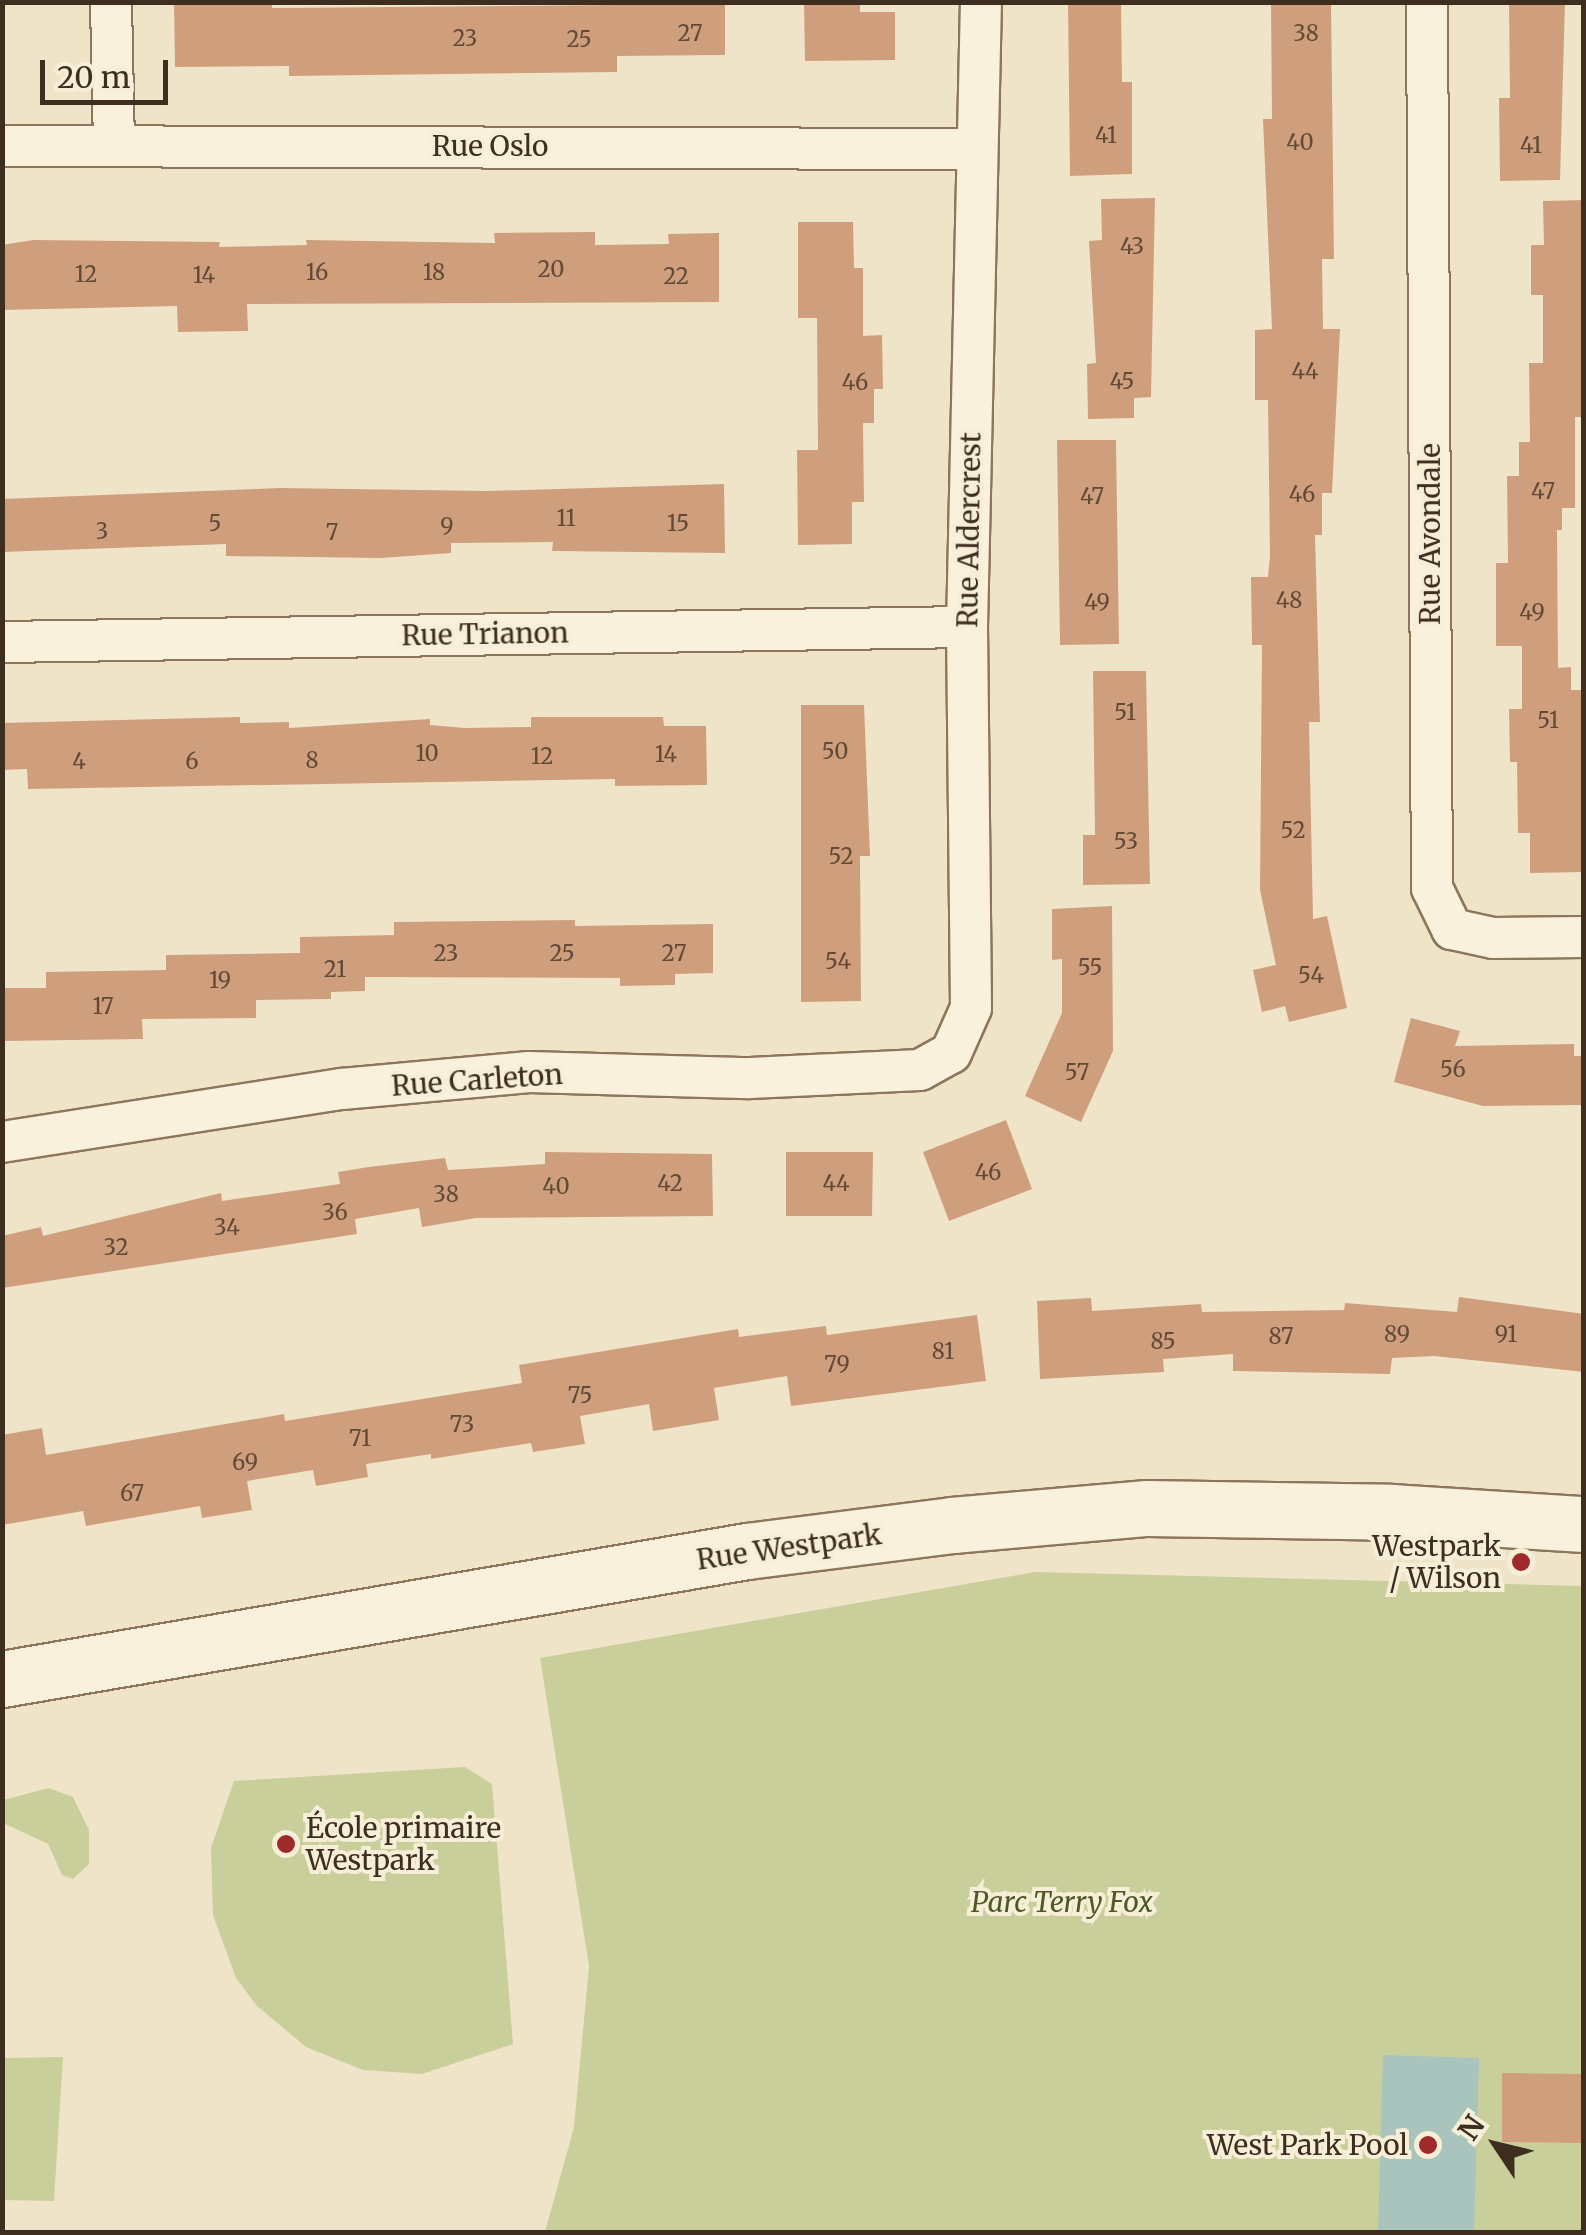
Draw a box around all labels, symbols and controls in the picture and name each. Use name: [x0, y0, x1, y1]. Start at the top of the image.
house number: 27: [678, 21, 702, 47]
house number: 38: [1293, 21, 1319, 47]
house number: 23: [453, 26, 477, 52]
house number: 25: [566, 27, 592, 53]
scale bar: [45, 40, 172, 102]
text: 20 m: [57, 58, 130, 96]
house number: 41: [1095, 123, 1117, 149]
street label: Rue Oslo: [432, 129, 548, 163]
house number: 40: [1286, 130, 1314, 156]
house number: 41: [1520, 133, 1542, 159]
house number: 43: [1120, 234, 1144, 260]
house number: 20: [538, 257, 564, 283]
house number: 16: [306, 260, 328, 286]
house number: 18: [423, 260, 445, 286]
house number: 12: [75, 262, 97, 288]
house number: 14: [193, 263, 215, 289]
house number: 22: [663, 264, 689, 290]
house number: 44: [1291, 359, 1319, 385]
house number: 45: [1110, 369, 1134, 395]
house number: 46: [842, 370, 868, 396]
street label: Rue Aldercrest: [950, 432, 988, 628]
street label: Rue Avondale: [1413, 443, 1447, 625]
house number: 47: [1531, 479, 1555, 505]
house number: 46: [1289, 482, 1315, 508]
house number: 47: [1080, 484, 1104, 510]
house number: 11: [556, 506, 576, 532]
house number: 5: [209, 511, 221, 537]
house number: 15: [667, 511, 689, 537]
house number: 9: [440, 514, 454, 540]
house number: 3: [96, 519, 108, 545]
house number: 7: [326, 520, 338, 546]
house number: 48: [1276, 588, 1302, 614]
house number: 49: [1084, 590, 1110, 616]
house number: 49: [1519, 600, 1545, 626]
street label: Rue Trianon: [401, 616, 569, 652]
house number: 51: [1114, 700, 1136, 726]
house number: 51: [1537, 708, 1559, 734]
house number: 50: [822, 739, 848, 765]
house number: 10: [415, 741, 439, 767]
house number: 14: [655, 742, 677, 768]
house number: 12: [531, 744, 553, 770]
house number: 8: [305, 748, 319, 774]
house number: 4: [72, 749, 86, 775]
house number: 6: [185, 749, 199, 775]
house number: 52: [1280, 818, 1306, 844]
house number: 53: [1114, 829, 1138, 855]
house number: 52: [828, 844, 854, 870]
house number: 23: [434, 941, 458, 967]
house number: 25: [549, 941, 575, 967]
house number: 27: [662, 941, 686, 967]
house number: 54: [825, 949, 851, 975]
house number: 55: [1078, 955, 1102, 981]
house number: 21: [324, 957, 346, 983]
house number: 54: [1298, 963, 1324, 989]
house number: 19: [209, 968, 231, 994]
house number: 17: [92, 994, 114, 1020]
street label: Rue Carleton: [390, 1057, 564, 1103]
house number: 56: [1440, 1057, 1466, 1083]
house number: 57: [1065, 1060, 1089, 1086]
house number: 46: [975, 1160, 1001, 1186]
house number: 42: [657, 1171, 683, 1197]
house number: 44: [822, 1171, 850, 1197]
house number: 40: [542, 1174, 570, 1200]
house number: 38: [433, 1182, 459, 1208]
house number: 36: [322, 1200, 348, 1226]
house number: 34: [214, 1215, 240, 1241]
house number: 32: [104, 1235, 128, 1261]
house number: 89: [1384, 1322, 1410, 1348]
house number: 91: [1495, 1322, 1517, 1348]
house number: 87: [1268, 1324, 1294, 1350]
house number: 85: [1150, 1329, 1176, 1355]
house number: 81: [932, 1339, 954, 1365]
house number: 79: [824, 1352, 850, 1378]
house number: 75: [568, 1383, 592, 1409]
house number: 73: [450, 1412, 474, 1438]
house number: 71: [349, 1426, 371, 1452]
house number: 69: [232, 1450, 258, 1476]
house number: 67: [120, 1481, 144, 1507]
street label: Rue Westpark: [694, 1517, 884, 1577]
place label: Westpark / Wilson: [1372, 1529, 1501, 1595]
marker: Westpark / Wilson: [1510, 1551, 1532, 1573]
place label: École primaire Westpark: [306, 1811, 501, 1877]
marker: École primaire Westpark: [275, 1833, 297, 1855]
park label: Parc Terry Fox: [971, 1885, 1153, 1919]
north arrow: [1446, 2095, 1546, 2195]
text: N: [1450, 2108, 1493, 2147]
place label: West Park Pool: [1207, 2128, 1408, 2162]
marker: West Park Pool: [1417, 2134, 1439, 2156]

